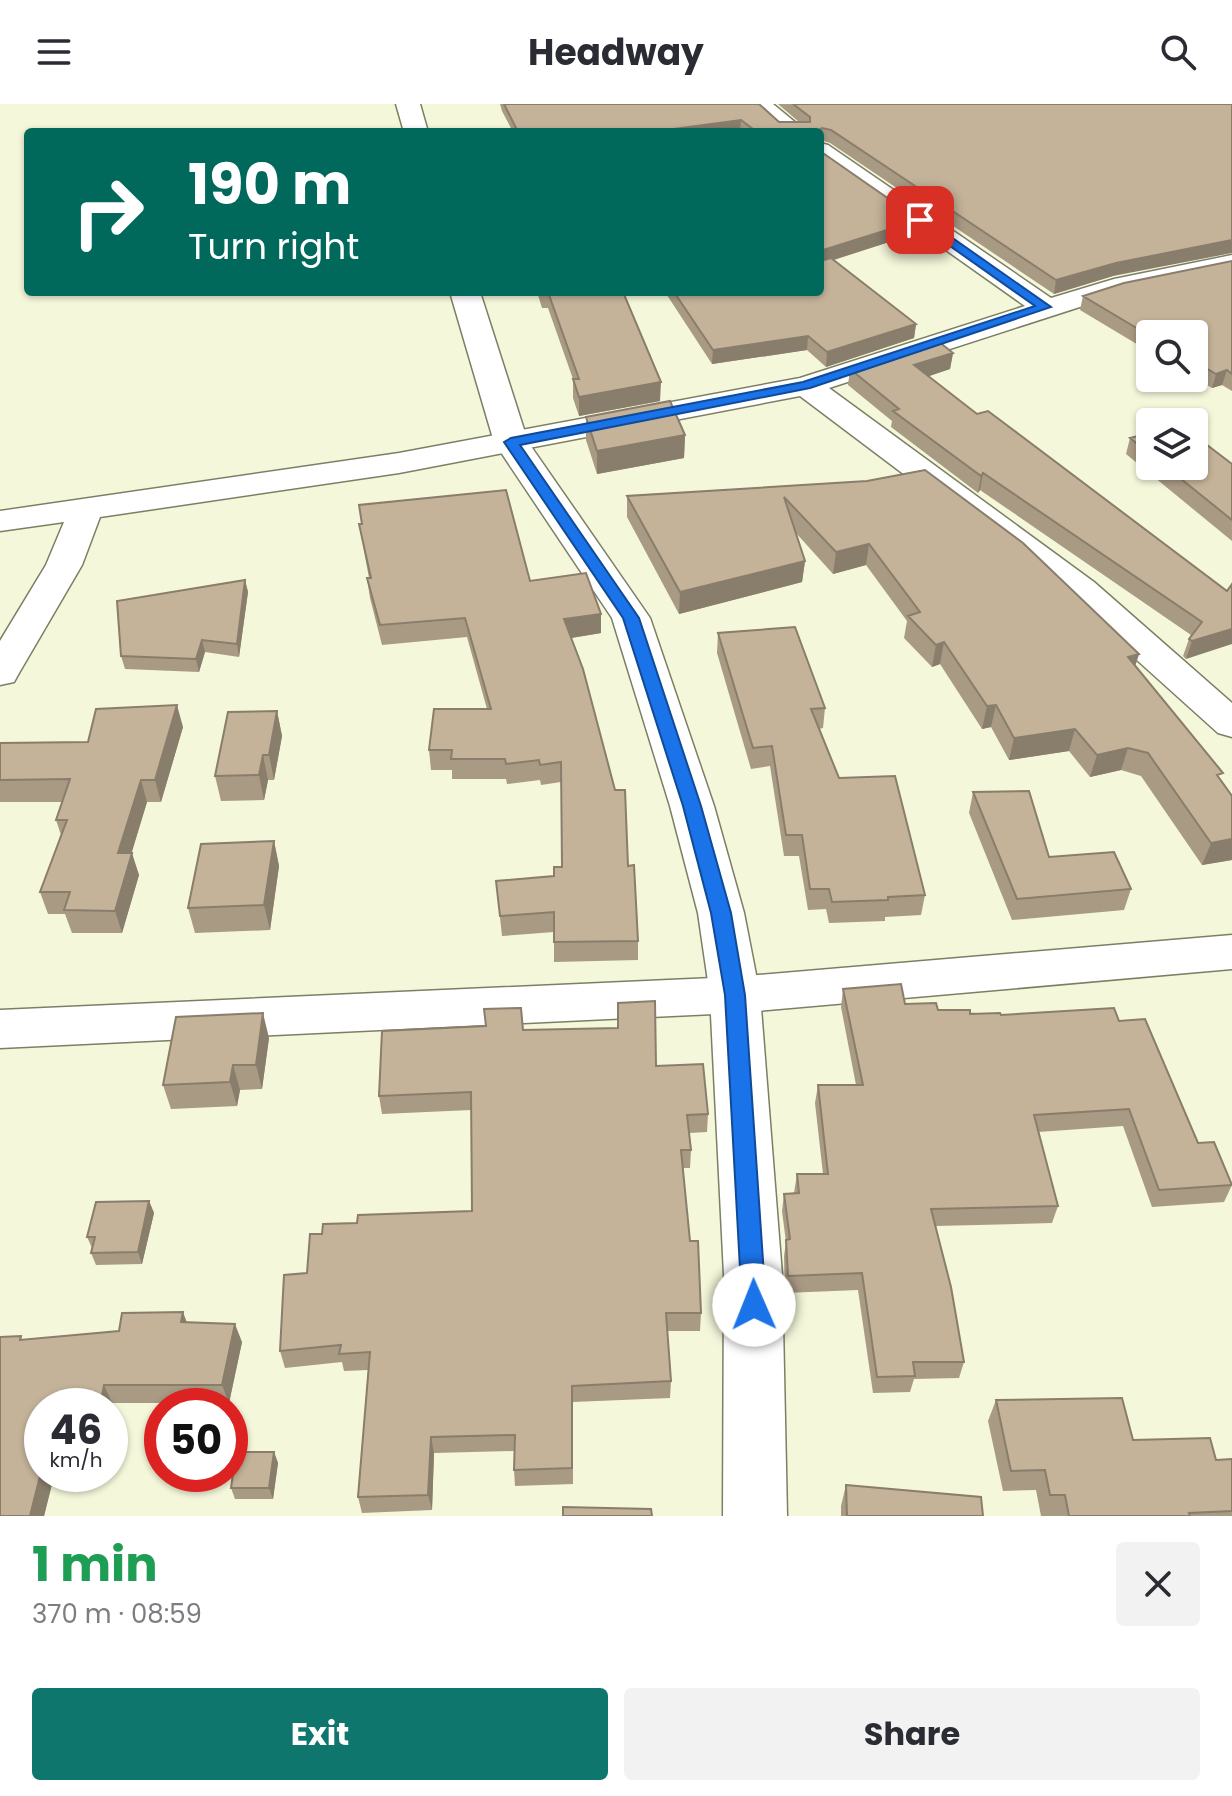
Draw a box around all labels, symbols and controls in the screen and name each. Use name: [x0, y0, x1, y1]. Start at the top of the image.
text: Headway: [528, 27, 704, 78]
icon: menu: [32, 30, 76, 74]
icon: search: [1156, 30, 1200, 74]
text: 190 m: [188, 145, 351, 224]
icon: right: [56, 160, 160, 264]
pin: [886, 186, 954, 254]
icon: arrive: [898, 198, 942, 242]
text: Turn right: [188, 221, 359, 272]
map controls: [1136, 320, 1208, 480]
button: search: [1136, 320, 1208, 392]
button: layers: [1136, 408, 1208, 480]
position arrow: [712, 1263, 796, 1347]
speed limit sign: 50: [144, 1388, 248, 1492]
text: 46: [50, 1402, 102, 1458]
text: km/h: [49, 1446, 103, 1474]
text: 1 min: [32, 1531, 158, 1598]
button: close: [1116, 1542, 1200, 1626]
text: 370 m · 08:59: [32, 1596, 202, 1632]
button: Exit: [32, 1688, 608, 1780]
button: Share: [624, 1688, 1200, 1780]

